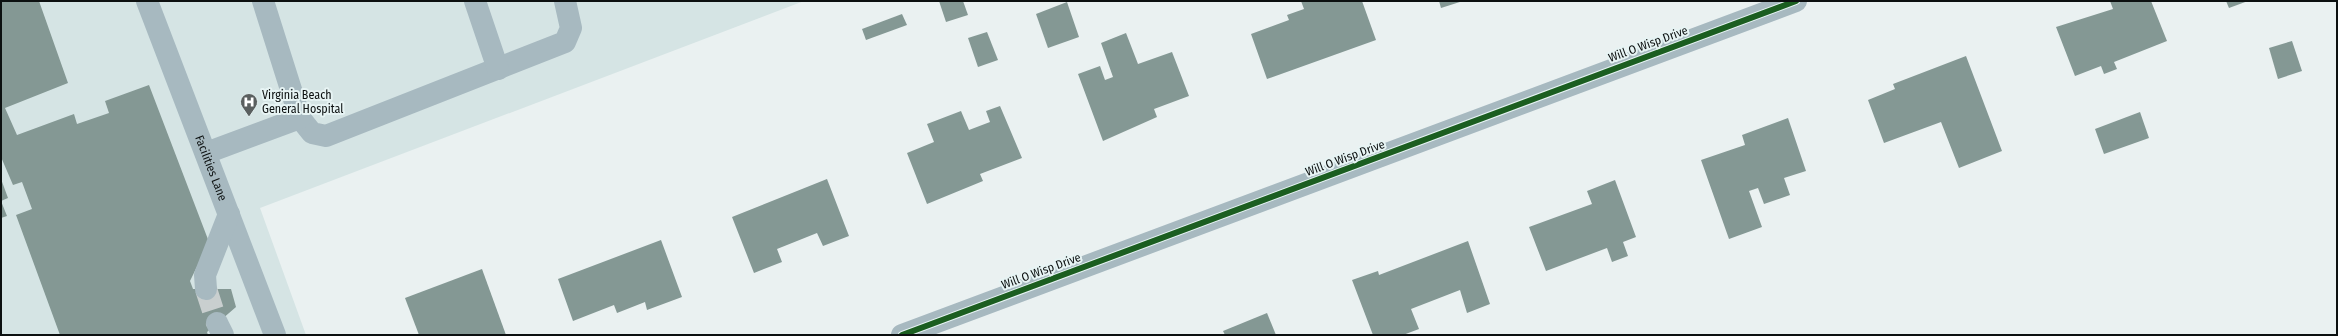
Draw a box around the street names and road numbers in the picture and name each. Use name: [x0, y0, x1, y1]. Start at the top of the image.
street label: Will O Wisp Drive: [1606, 23, 1690, 65]
street label: Facilities Lane: [192, 133, 230, 203]
street label: Will O Wisp Drive: [1303, 137, 1387, 179]
street label: Will O Wisp Drive: [999, 250, 1083, 292]

